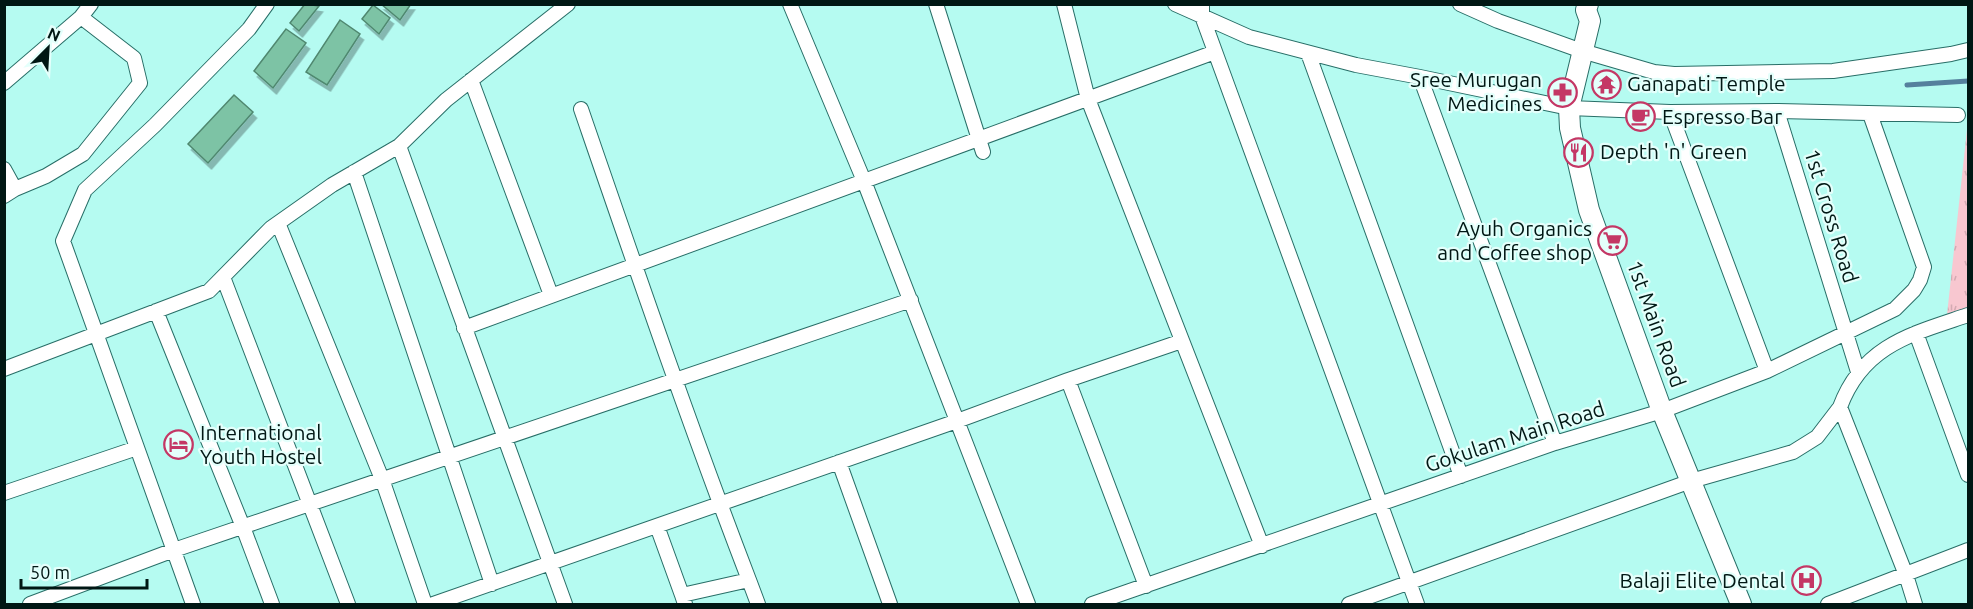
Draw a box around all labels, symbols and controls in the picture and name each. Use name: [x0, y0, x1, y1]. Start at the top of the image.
north arrow: [18, 18, 78, 78]
text: N: [45, 24, 63, 45]
place label: Sree Murugan Medicines: [1410, 67, 1542, 115]
temple icon: Ganapati Temple: [1590, 68, 1622, 100]
place label: Ganapati Temple: [1627, 71, 1786, 95]
pharmacy icon: Sree Murugan Medicines: [1547, 76, 1579, 108]
cafe icon: Espresso Bar: [1625, 101, 1657, 133]
place label: Espresso Bar: [1662, 104, 1782, 128]
restaurant icon: Depth 'n' Green: [1563, 136, 1595, 168]
place label: Depth 'n' Green: [1600, 139, 1747, 163]
street label: 1st Cross Road: [1800, 146, 1864, 285]
place label: Ayuh Organics and Coffee shop: [1437, 216, 1592, 264]
supermarket icon: Ayuh Organics and Coffee shop: [1597, 225, 1629, 257]
street label: 1st Main Road: [1623, 257, 1691, 390]
street label: Gokulam Main Road: [1422, 396, 1608, 476]
place label: International Youth Hostel: [200, 420, 322, 468]
hotel icon: International Youth Hostel: [163, 429, 195, 461]
scale bar: [21, 552, 147, 590]
text: 50 m: [30, 562, 70, 582]
hospital icon: Balaji Elite Dental: [1790, 565, 1822, 597]
place label: Balaji Elite Dental: [1620, 568, 1785, 592]

